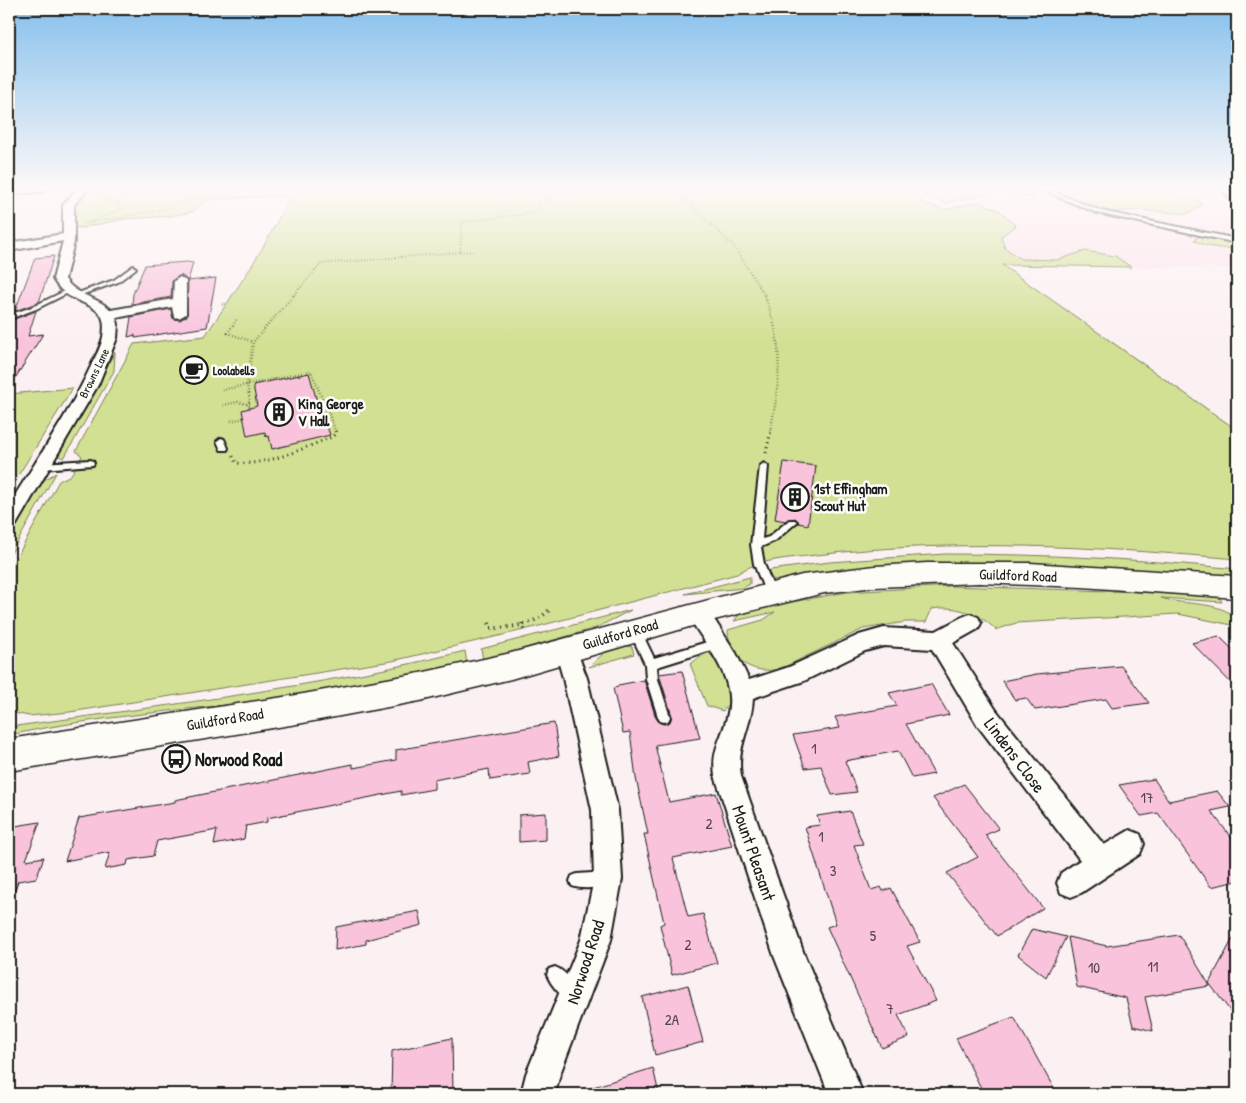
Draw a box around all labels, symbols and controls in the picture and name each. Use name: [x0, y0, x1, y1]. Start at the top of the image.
street label: Browns Lane: [75, 345, 113, 401]
cafe icon: Loolabells: [179, 355, 209, 385]
place label: Loolabells: [213, 362, 255, 379]
place label: King George V Hall: [298, 393, 364, 431]
building icon: King George V Hall: [264, 397, 294, 427]
place label: 1st Effingham Scout Hut: [814, 478, 888, 516]
building icon: 1st Effingham Scout Hut: [780, 482, 810, 512]
street label: Guildford Road: [979, 563, 1057, 587]
street label: Guildford Road: [580, 613, 660, 655]
street label: Guildford Road: [185, 703, 265, 735]
street label: Lindens Close: [978, 712, 1052, 798]
house number: 1: [811, 738, 817, 759]
bus stop icon: Norwood Road: [161, 744, 191, 774]
place label: Norwood Road: [195, 747, 282, 772]
house number: 17: [1141, 787, 1153, 808]
street label: Mount Pleasant: [726, 802, 782, 905]
house number: 2: [705, 813, 713, 834]
house number: 1: [818, 826, 824, 847]
house number: 3: [830, 860, 837, 881]
street label: Norwood Road: [560, 917, 610, 1007]
house number: 5: [870, 925, 877, 946]
house number: 2: [684, 934, 692, 955]
house number: 11: [1148, 956, 1158, 977]
house number: 10: [1088, 957, 1100, 978]
house number: 7: [886, 998, 894, 1019]
house number: 2A: [665, 1009, 680, 1030]

